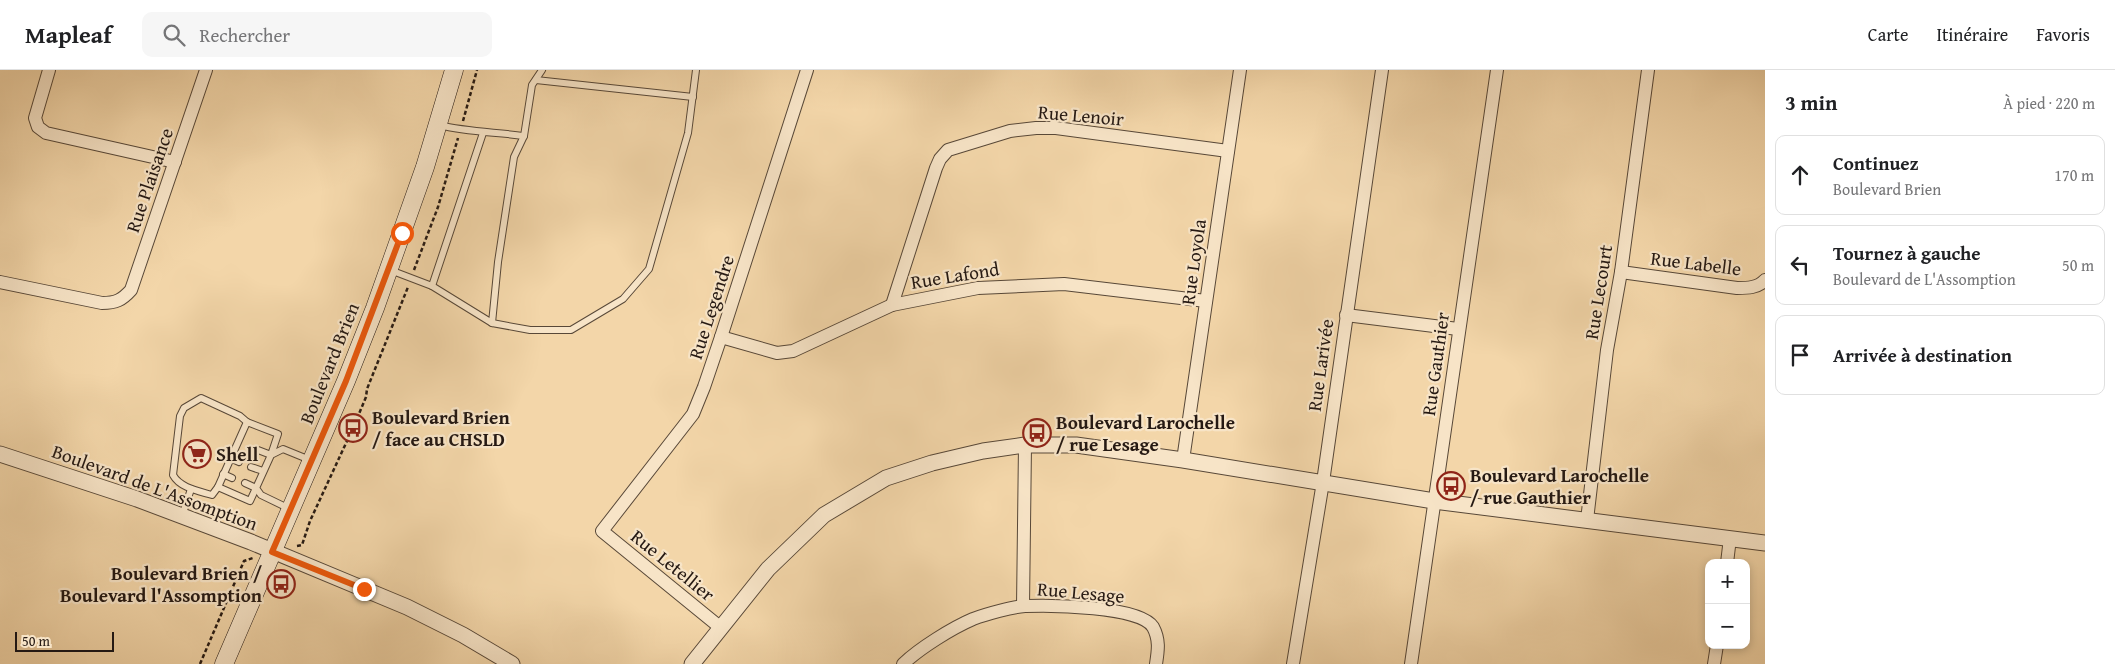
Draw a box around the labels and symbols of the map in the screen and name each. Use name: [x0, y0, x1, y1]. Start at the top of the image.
street label: Rue Lenoir: [1037, 97, 1125, 133]
street label: Rue Plaisance: [118, 124, 180, 236]
street label: Rue Loyola: [1173, 217, 1213, 307]
route start: [391, 222, 414, 245]
street label: Rue Lecourt: [1577, 242, 1619, 341]
street label: Rue Labelle: [1649, 244, 1743, 282]
street label: Rue Legendre: [681, 251, 741, 363]
street label: Rue Lafond: [909, 254, 1002, 296]
street label: Boulevard Brien: [292, 298, 366, 428]
street label: Rue Gauthier: [1414, 310, 1456, 418]
street label: Rue Larivée: [1300, 317, 1340, 413]
place label: Boulevard Brien / face au CHSLD: [372, 403, 510, 453]
place label: Boulevard Larochelle / rue Lesage: [1056, 408, 1235, 458]
bus stop icon: Boulevard Brien / face au CHSLD: [338, 413, 368, 443]
bus stop icon: Boulevard Larochelle / rue Lesage: [1022, 418, 1052, 448]
street label: Boulevard de L'Assomption: [48, 437, 262, 537]
supermarket icon: Shell: [182, 439, 212, 469]
place label: Shell: [216, 440, 258, 468]
place label: Boulevard Larochelle / rue Gauthier: [1470, 461, 1649, 511]
bus stop icon: Boulevard Larochelle / rue Gauthier: [1436, 471, 1466, 501]
street label: Rue Letellier: [625, 522, 721, 608]
place label: Boulevard Brien / Boulevard l'Assomption: [60, 559, 263, 609]
bus stop icon: Boulevard Brien / Boulevard l'Assomption: [266, 569, 296, 599]
street label: Rue Lesage: [1036, 574, 1126, 610]
route end: [353, 578, 376, 601]
scale bar: [15, 629, 114, 652]

